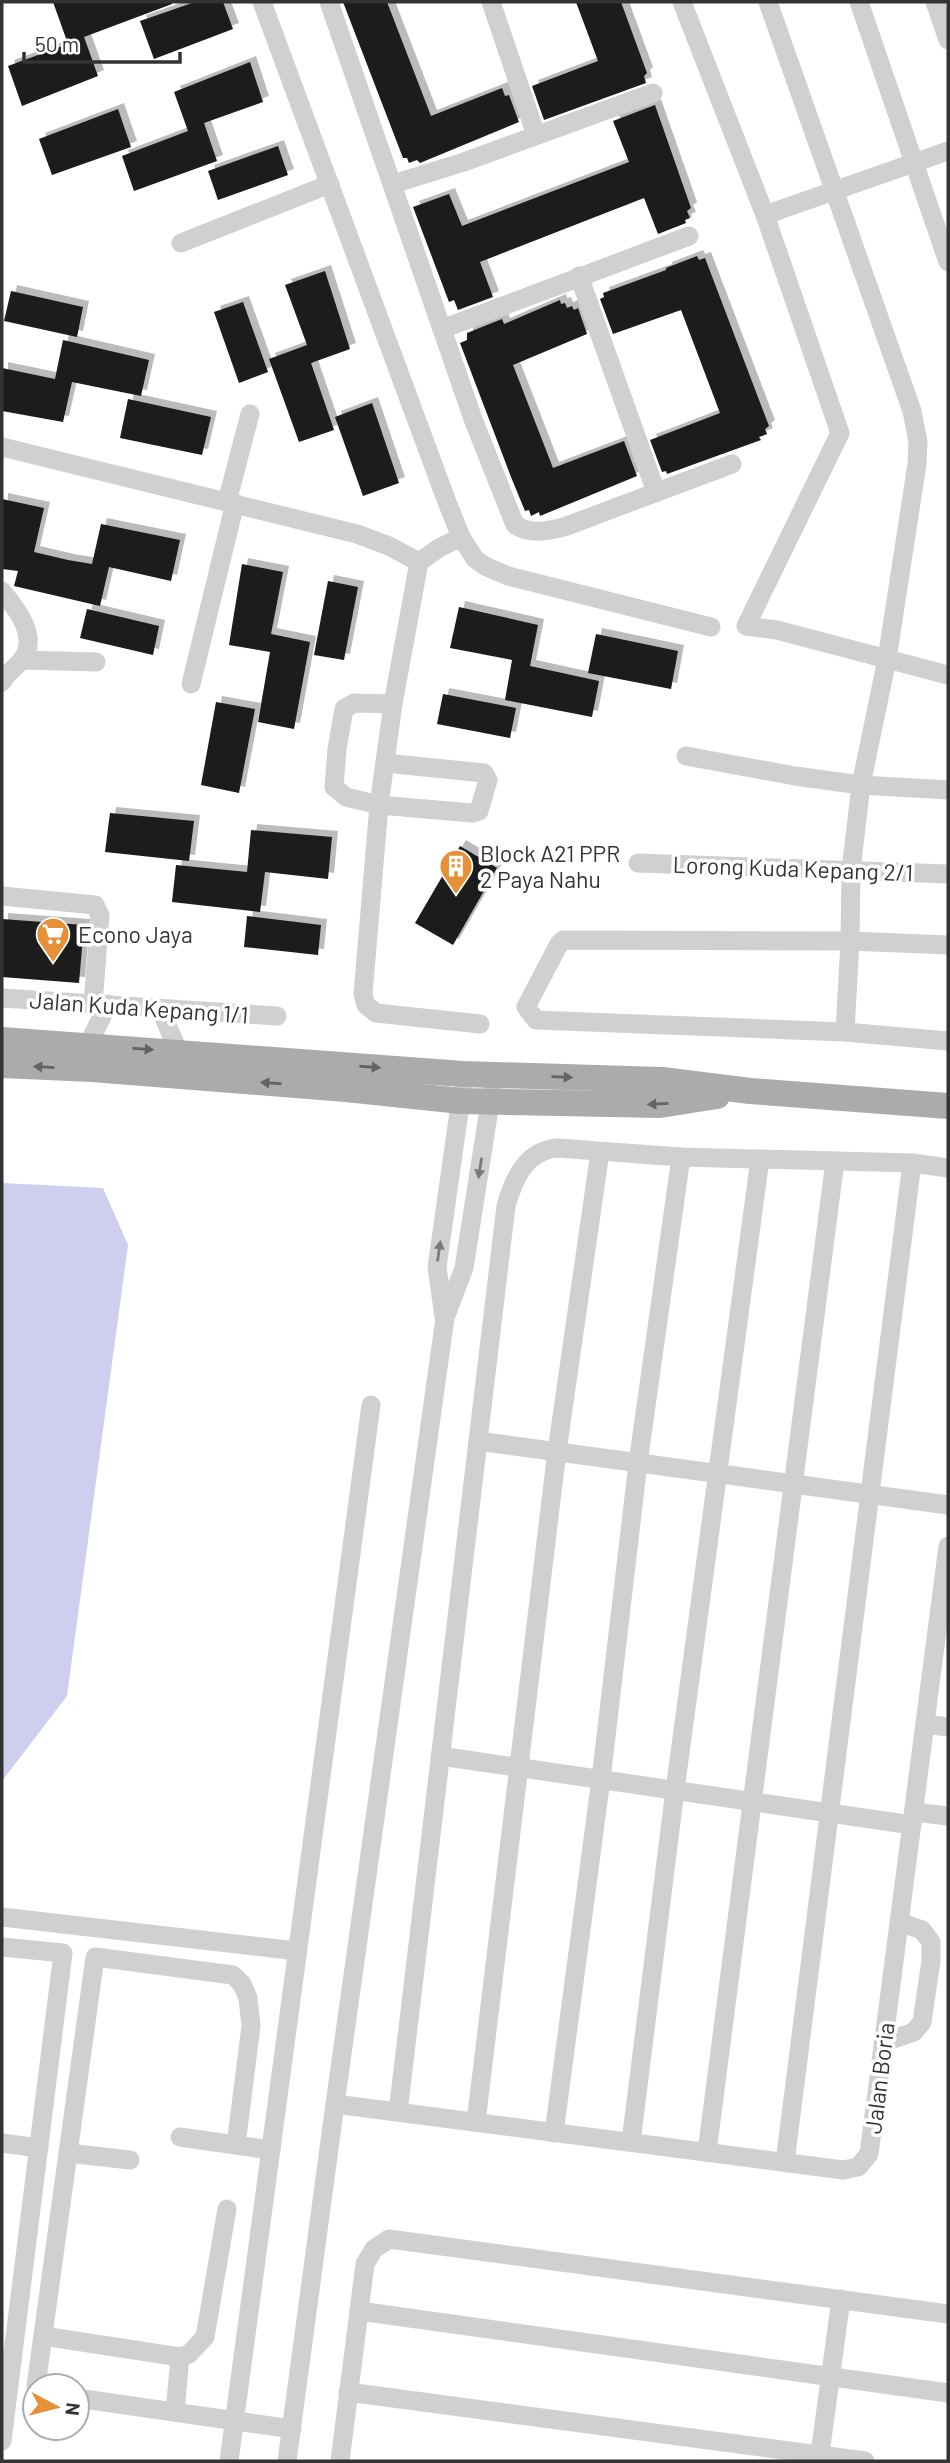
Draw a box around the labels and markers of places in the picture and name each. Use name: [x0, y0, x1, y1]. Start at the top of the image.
place label: Block A21 PPR 2 Paya Nahu: [480, 839, 620, 893]
building icon: Block A21 PPR 2 Paya Nahu: [437, 847, 475, 896]
supermarket icon: Econo Jaya: [34, 915, 72, 964]
place label: Econo Jaya: [78, 920, 193, 948]

